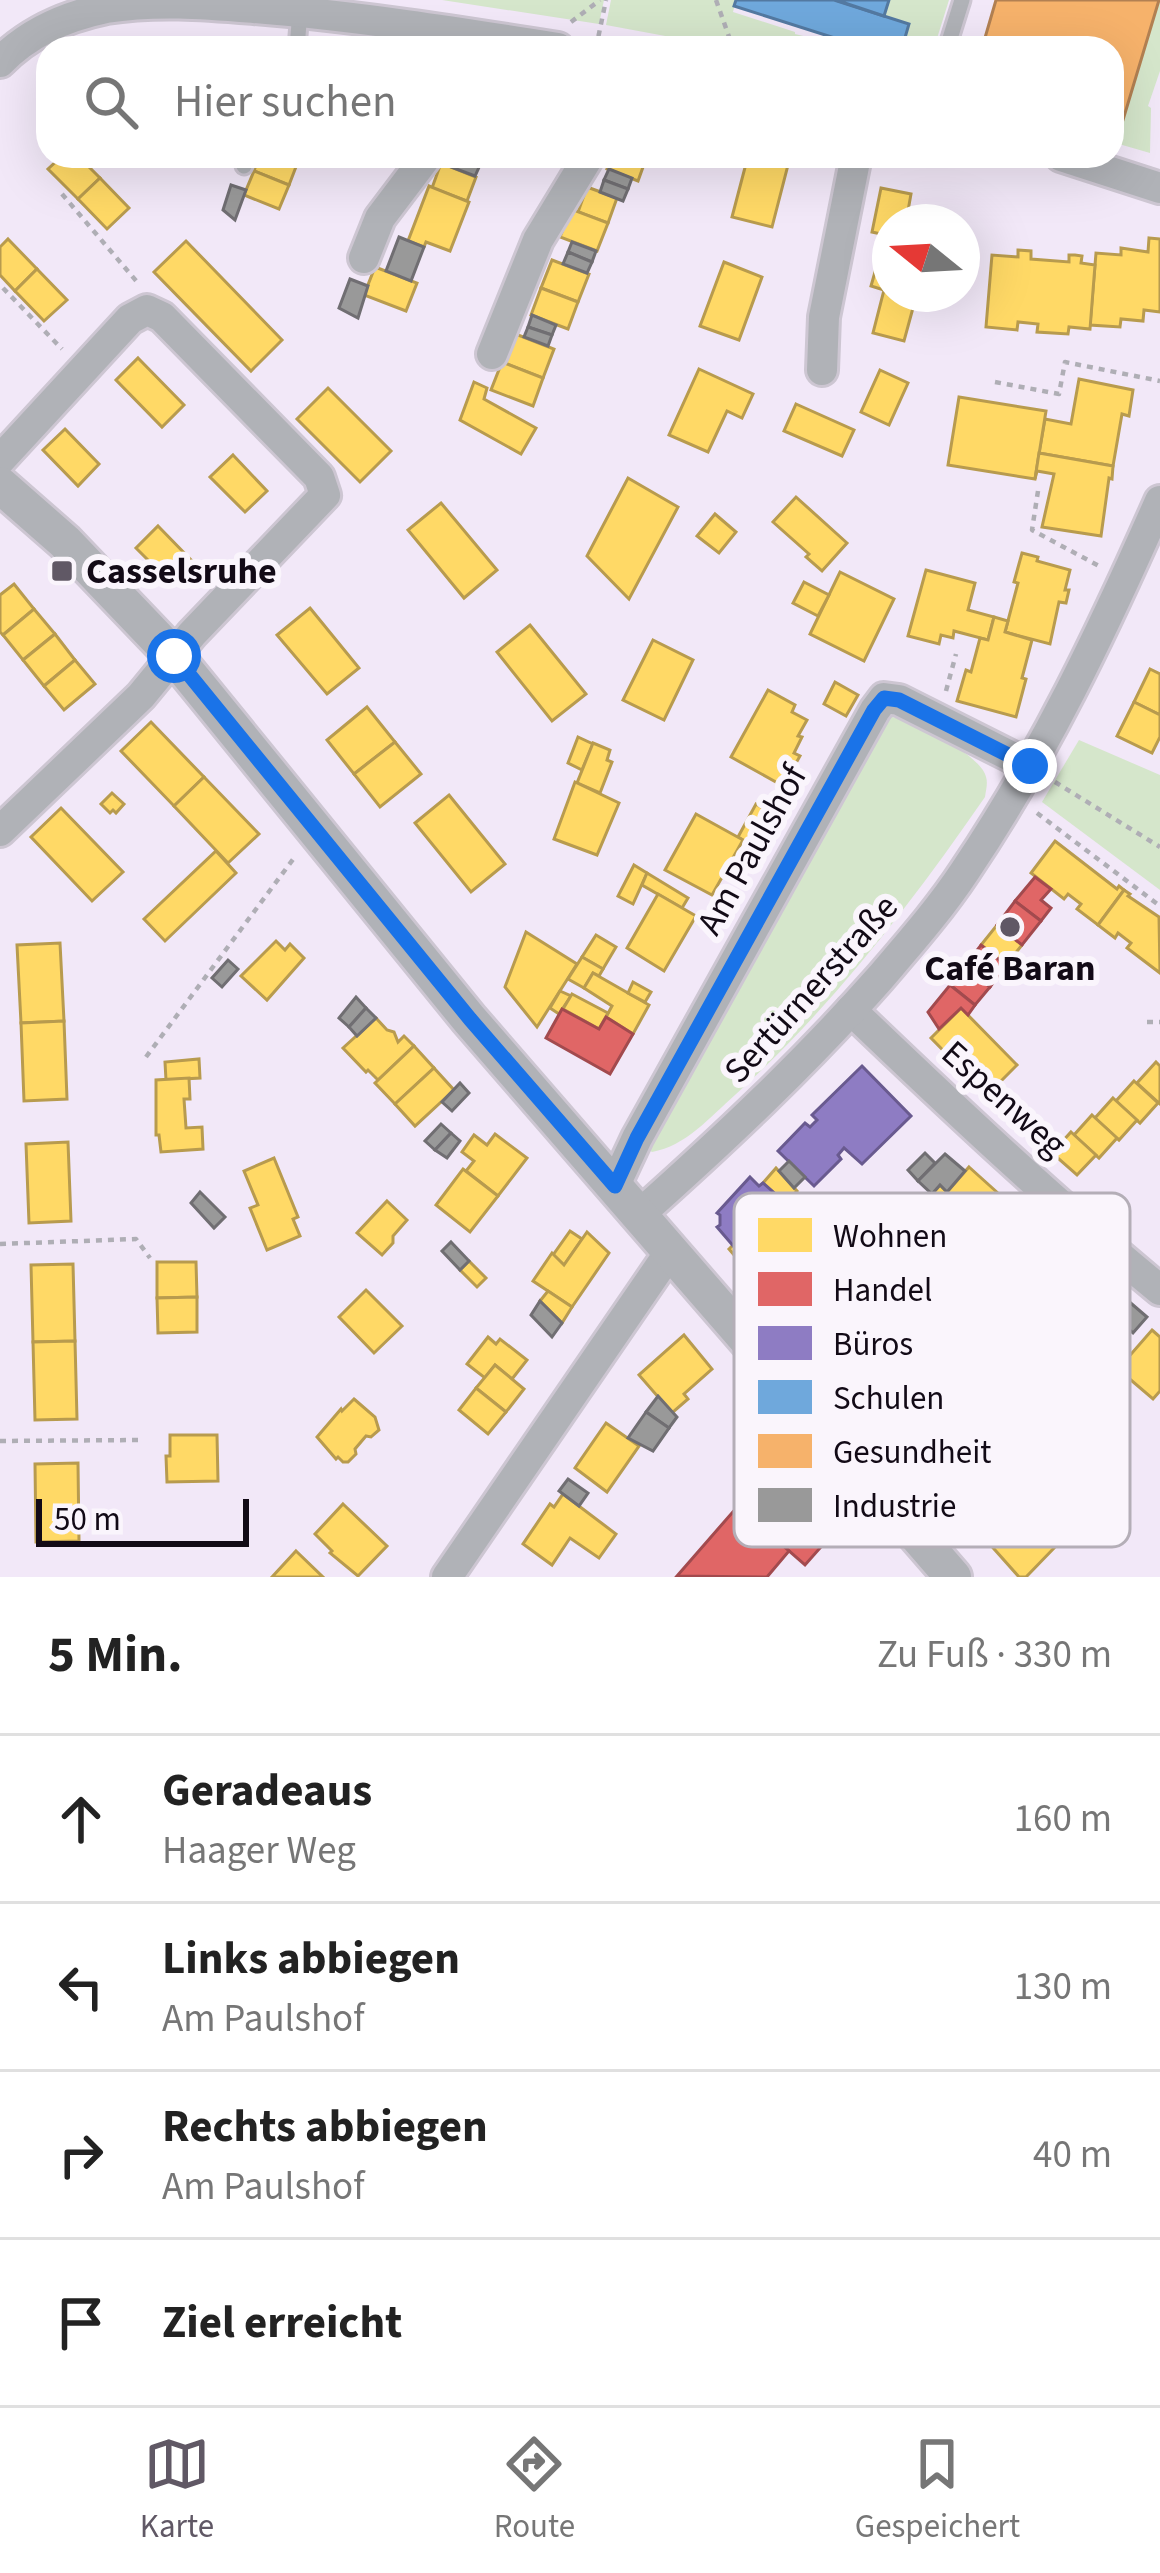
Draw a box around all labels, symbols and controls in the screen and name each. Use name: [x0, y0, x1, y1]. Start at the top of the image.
search box: [36, 36, 1124, 168]
icon: search: [78, 69, 144, 135]
text: Hier suchen: [174, 70, 397, 134]
north arrow: [872, 204, 980, 312]
place label: Casselsruhe: [86, 546, 277, 597]
marker: Casselsruhe: [49, 558, 75, 584]
route start: [147, 629, 201, 683]
route end: [1003, 739, 1057, 793]
street label: Am Paulshof: [684, 755, 820, 944]
street label: Sertürnerstraße: [712, 883, 910, 1095]
marker: Café Baran: [997, 914, 1023, 940]
place label: Café Baran: [924, 943, 1096, 994]
street label: Espenweg: [930, 1029, 1078, 1169]
legend: [734, 1193, 1130, 1547]
text: Wohnen: [833, 1213, 947, 1260]
text: Handel: [833, 1267, 932, 1314]
text: Büros: [833, 1321, 913, 1368]
text: Schulen: [833, 1375, 944, 1422]
text: Gesundheit: [833, 1429, 991, 1476]
text: Industrie: [833, 1483, 956, 1530]
scale bar: [36, 1493, 249, 1546]
text: 50 m: [54, 1496, 121, 1543]
text: 5 Min.: [48, 1619, 183, 1691]
text: Zu Fuß · 330 m: [877, 1627, 1112, 1683]
text: Geradeaus: [162, 1759, 372, 1823]
icon: ahead: [48, 1786, 114, 1852]
text: 160 m: [1014, 1791, 1112, 1847]
text: Haager Weg: [162, 1823, 356, 1879]
text: Links abbiegen: [162, 1927, 460, 1991]
icon: left: [48, 1954, 114, 2020]
text: 130 m: [1014, 1959, 1112, 2015]
text: Am Paulshof: [162, 1991, 365, 2047]
text: Rechts abbiegen: [162, 2095, 488, 2159]
icon: right: [48, 2122, 114, 2188]
text: 40 m: [1033, 2127, 1112, 2183]
text: Am Paulshof: [162, 2159, 365, 2215]
icon: arrive: [48, 2290, 114, 2356]
text: Ziel erreicht: [162, 2291, 402, 2355]
tab: Karte: [140, 2431, 214, 2550]
tab: Route: [494, 2431, 575, 2550]
tab: Gespeichert: [855, 2431, 1020, 2550]

